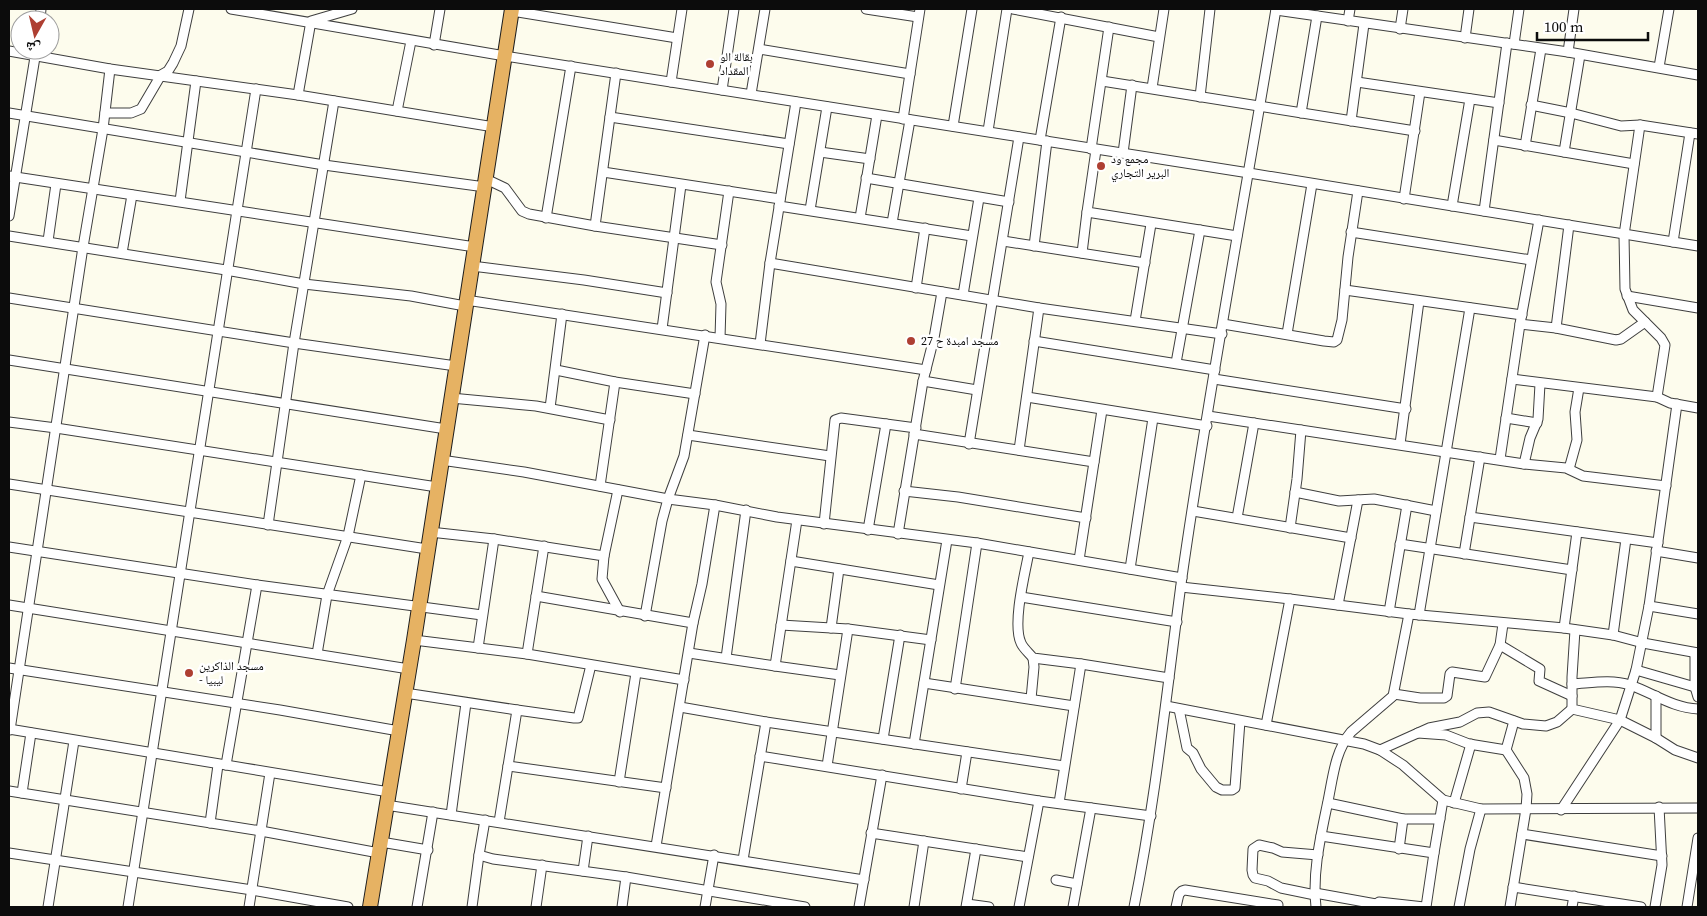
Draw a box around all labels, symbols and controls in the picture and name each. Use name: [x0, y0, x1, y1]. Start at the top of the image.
north arrow: [10, 10, 60, 60]
scale bar: [1537, 10, 1648, 42]
text: 100 m: [1544, 16, 1584, 37]
text: ش: [24, 37, 42, 59]
place label: بقالة الو المقداد: [720, 49, 753, 79]
marker: بقالة الو المقداد: [704, 58, 716, 70]
place label: مجمع ود البرير التجاري: [1111, 151, 1169, 183]
marker: مجمع ود البرير التجاري: [1095, 160, 1107, 172]
place label: مسجد امبدة ح 27: [921, 333, 999, 349]
marker: مسجد امبدة ح 27: [905, 335, 917, 347]
place label: مسجد الذاكرين - ليبيا: [199, 658, 264, 688]
marker: مسجد الذاكرين - ليبيا: [183, 667, 195, 679]

